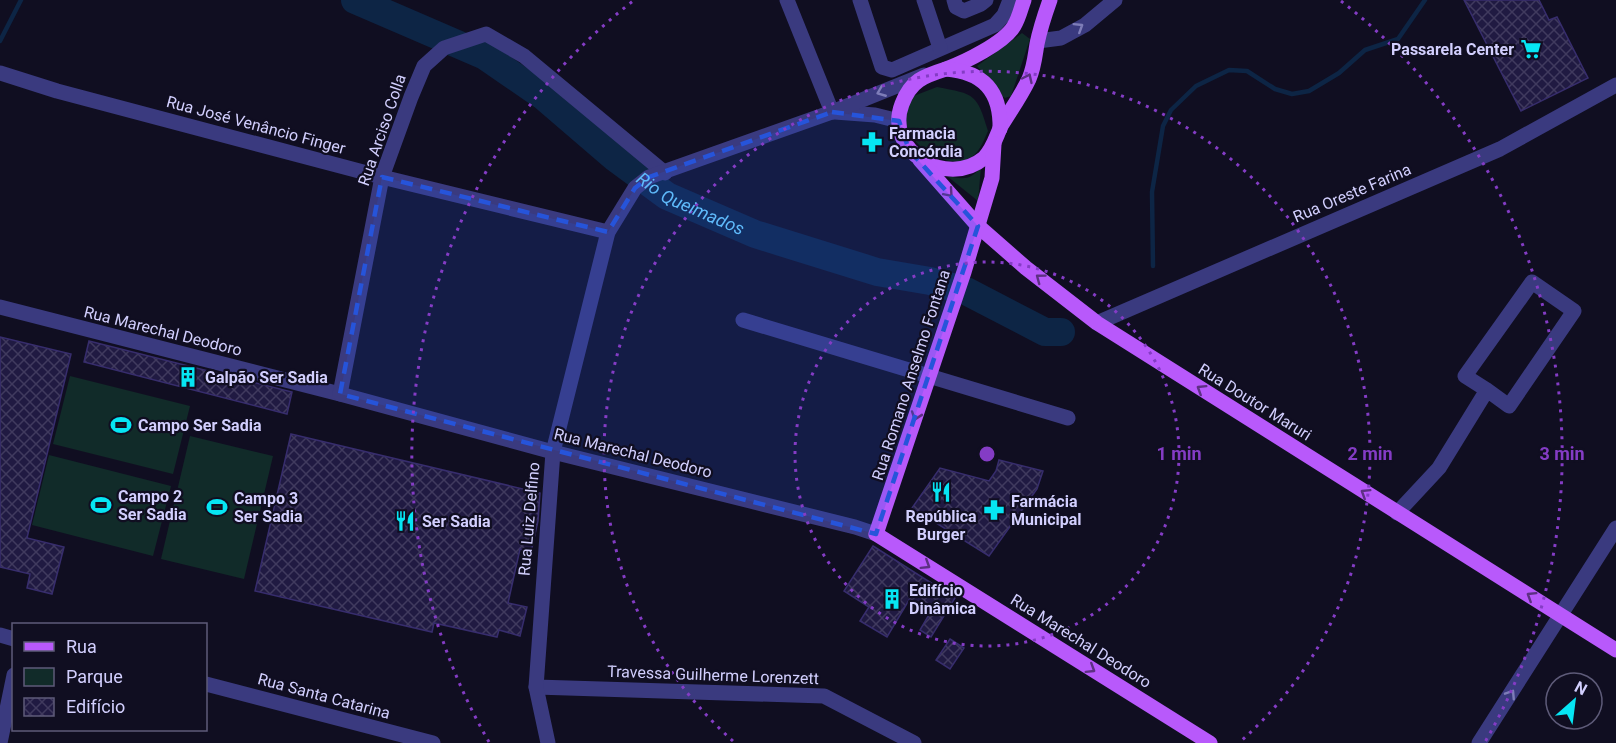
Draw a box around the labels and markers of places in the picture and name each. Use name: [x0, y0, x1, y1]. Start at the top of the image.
supermarket icon: Passarela Center: [1519, 37, 1543, 61]
place label: Passarela Center: [1391, 40, 1514, 59]
place label: Farmacia Concórdia: [889, 124, 963, 161]
pharmacy icon: Farmacia Concórdia: [860, 130, 884, 154]
building icon: Galpão Ser Sadia: [176, 365, 200, 389]
place label: Galpão Ser Sadia: [205, 368, 328, 387]
sports icon: Campo Ser Sadia: [109, 413, 133, 437]
place label: Campo Ser Sadia: [138, 416, 262, 435]
centre of rings: [977, 444, 997, 464]
restaurant icon: República Burger: [929, 480, 953, 504]
place label: Campo 2 Ser Sadia: [118, 487, 187, 524]
place label: Campo 3 Ser Sadia: [234, 489, 303, 526]
place label: Farmácia Municipal: [1011, 492, 1082, 529]
sports icon: Campo 2 Ser Sadia: [89, 493, 113, 517]
sports icon: Campo 3 Ser Sadia: [205, 495, 229, 519]
pharmacy icon: Farmácia Municipal: [982, 498, 1006, 522]
place label: República Burger: [905, 507, 977, 544]
restaurant icon: Ser Sadia: [393, 509, 417, 533]
place label: Ser Sadia: [422, 512, 491, 531]
place label: Edifício Dinâmica: [909, 581, 977, 618]
building icon: Edifício Dinâmica: [880, 587, 904, 611]

